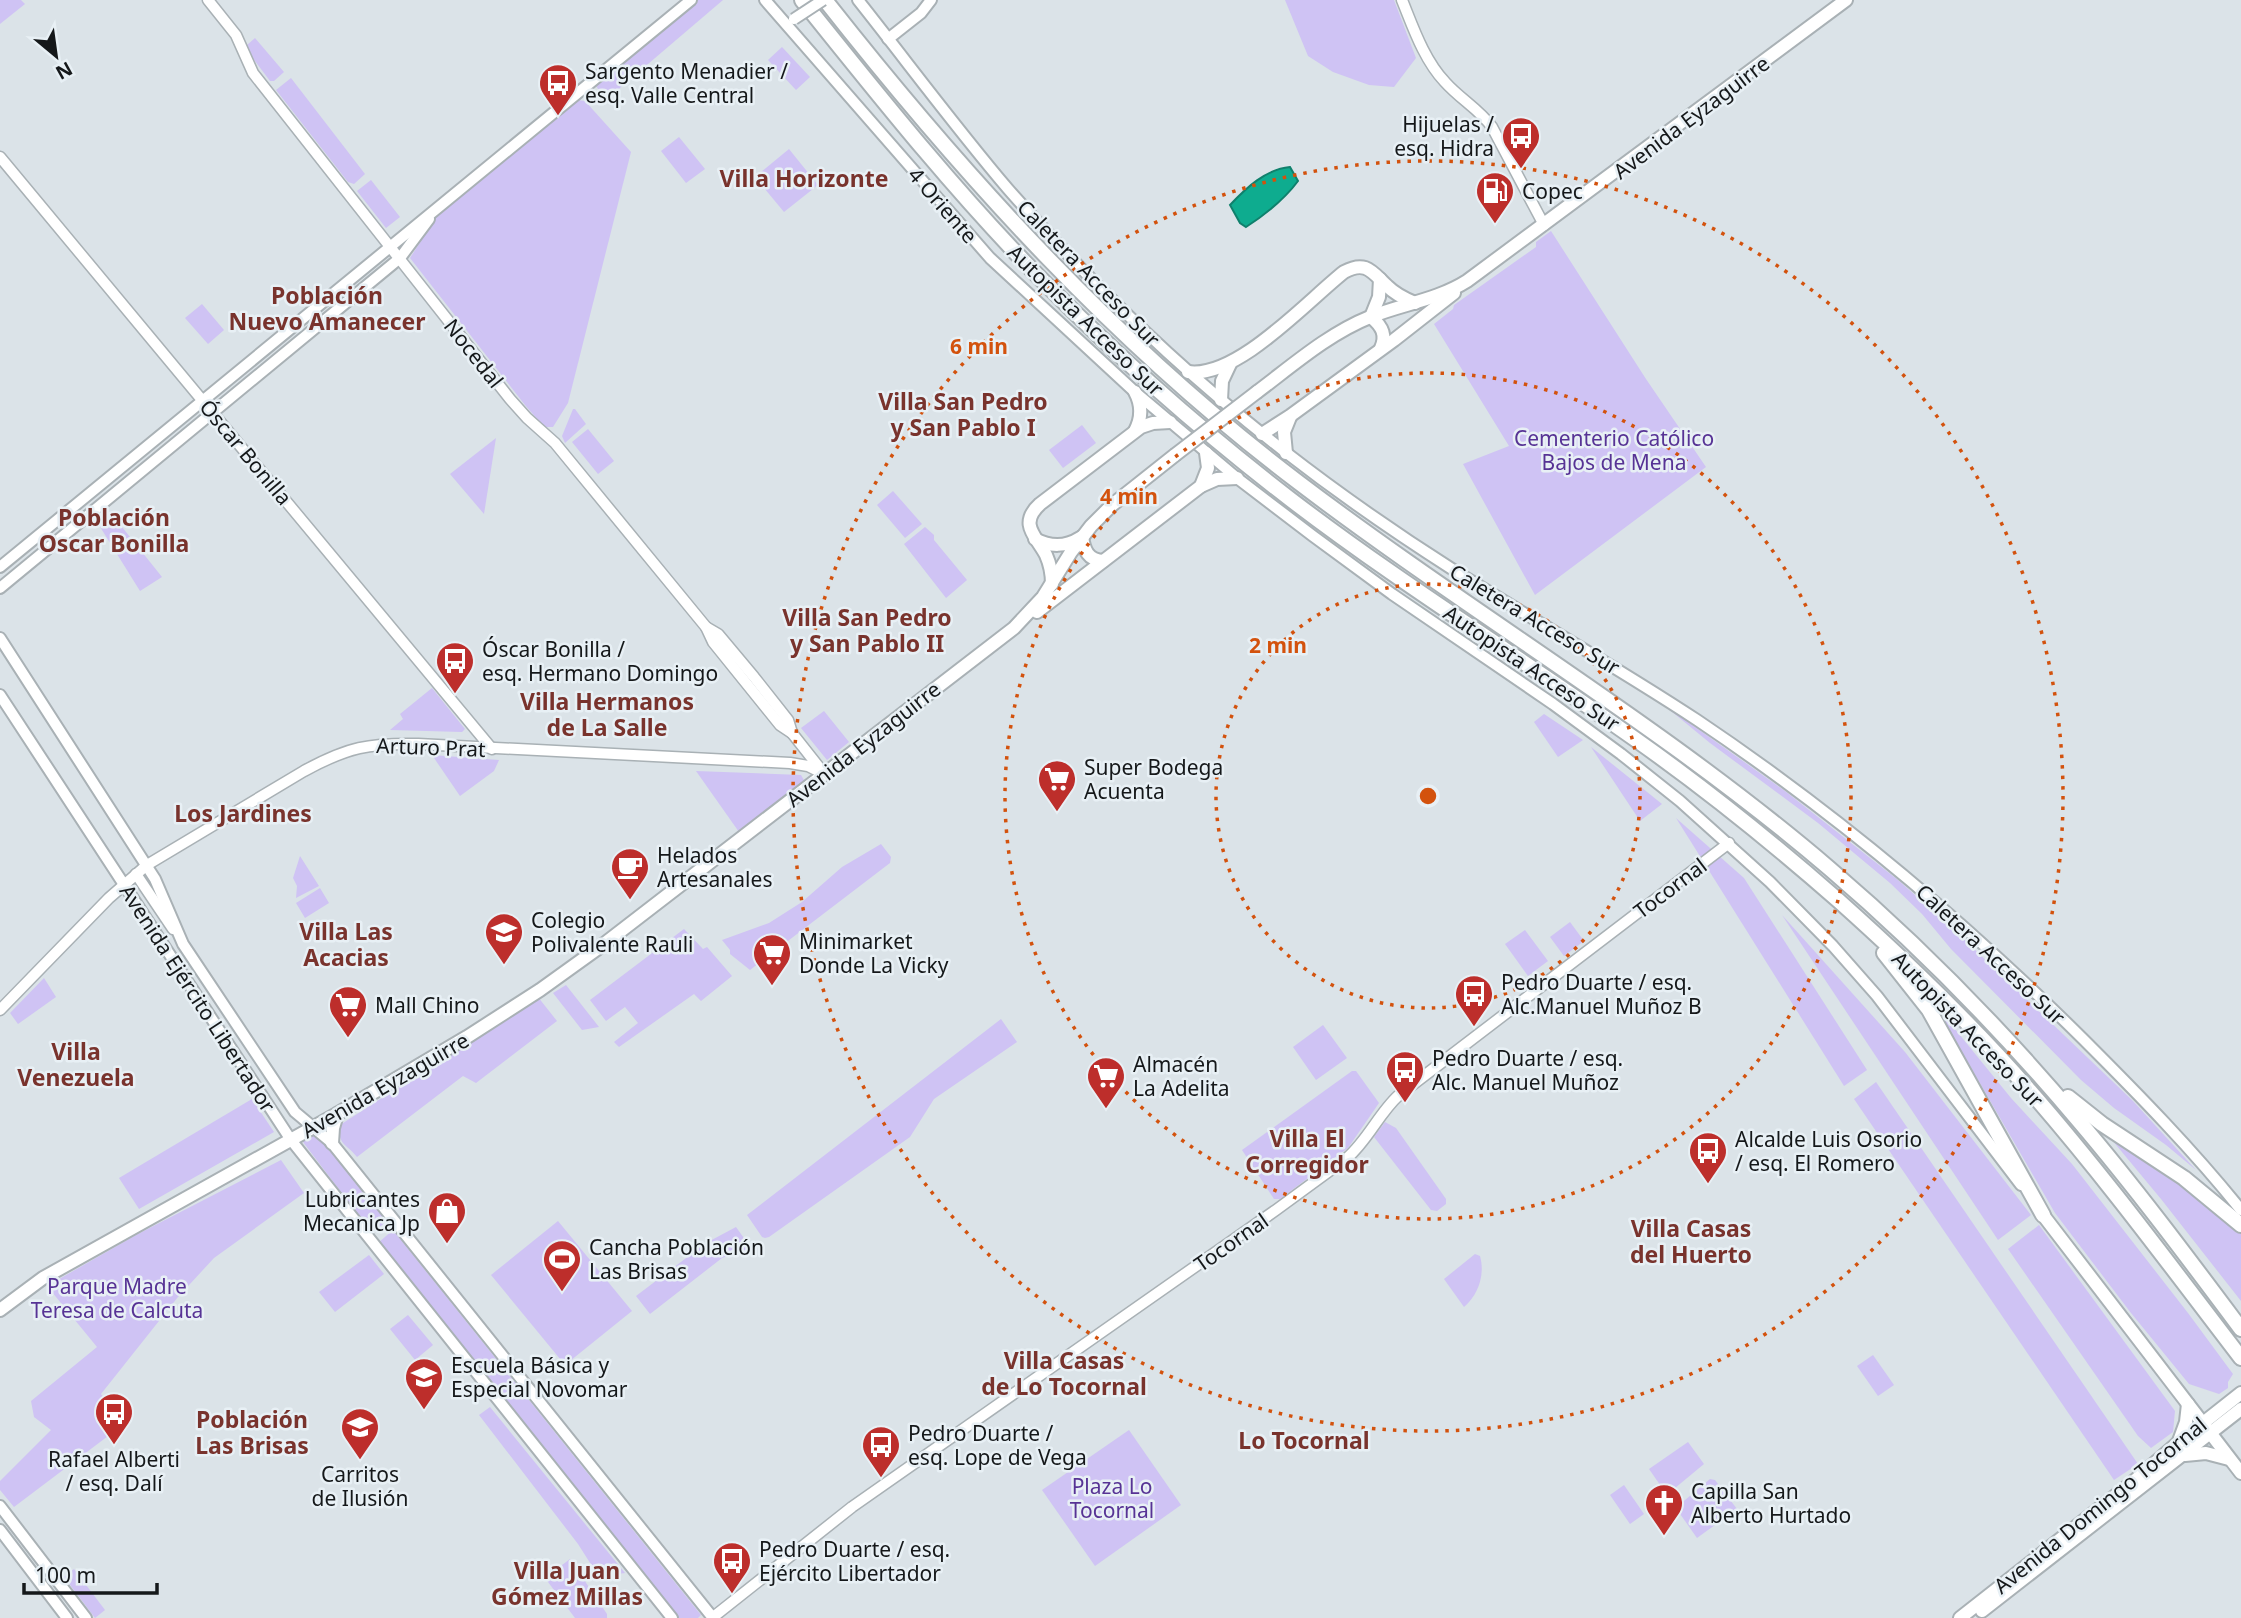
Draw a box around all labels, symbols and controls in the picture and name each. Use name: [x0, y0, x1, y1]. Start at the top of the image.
north arrow: [21, 21, 91, 91]
street label: Avenida Eyzaguirre: [1607, 49, 1775, 185]
text: N: [51, 56, 77, 86]
place label: Sargento Menadier / esq. Valle Central: [585, 57, 788, 109]
bus stop icon: Sargento Menadier / esq. Valle Central: [537, 62, 579, 117]
place label: Hijuelas / esq. Hidra: [1394, 110, 1494, 162]
bus stop icon: Hijuelas / esq. Hidra: [1500, 115, 1542, 170]
street label: 4 Oriente: [902, 161, 984, 249]
district label: Villa Horizonte: [720, 162, 888, 194]
fuel station icon: Copec: [1474, 170, 1516, 225]
place label: Copec: [1522, 177, 1583, 205]
street label: Caletera Acceso Sur: [1012, 193, 1167, 353]
street label: Autopista Acceso Sur: [1002, 238, 1170, 402]
district label: Población Nuevo Amanecer: [228, 279, 426, 337]
street label: Nocedal: [438, 313, 510, 393]
text: 6 min: [950, 332, 1008, 360]
district label: Villa San Pedro y San Pablo I: [878, 385, 1048, 443]
street label: Óscar Bonilla: [194, 393, 298, 511]
park label: Cementerio Católico Bajos de Mena: [1514, 424, 1714, 476]
text: 4 min: [1100, 482, 1158, 510]
district label: Población Oscar Bonilla: [39, 501, 189, 559]
street label: Caletera Acceso Sur: [1445, 557, 1626, 681]
street label: Autopista Acceso Sur: [1438, 599, 1626, 738]
district label: Villa San Pedro y San Pablo II: [782, 601, 952, 659]
text: 2 min: [1249, 631, 1307, 659]
place label: Óscar Bonilla / esq. Hermano Domingo: [482, 635, 718, 687]
bus stop icon: Óscar Bonilla / esq. Hermano Domingo: [434, 640, 476, 695]
street label: Avenida Eyzaguirre: [780, 675, 946, 813]
district label: Villa Hermanos de La Salle: [520, 685, 694, 743]
street label: Arturo Prat: [376, 731, 487, 763]
place label: Super Bodega Acuenta: [1084, 753, 1223, 805]
supermarket icon: Super Bodega Acuenta: [1036, 758, 1078, 813]
centre of rings: [1416, 784, 1440, 808]
district label: Los Jardines: [174, 797, 312, 829]
place label: Helados Artesanales: [657, 841, 772, 893]
cafe icon: Helados Artesanales: [609, 846, 651, 901]
street label: Tocornal: [1628, 851, 1712, 925]
street label: Caletera Acceso Sur: [1910, 878, 2072, 1031]
street label: Avenida Ejército Libertador: [114, 879, 282, 1118]
place label: Colegio Polivalente Rauli: [531, 906, 693, 958]
school or university icon: Colegio Polivalente Rauli: [483, 911, 525, 966]
district label: Villa Las Acacias: [299, 915, 393, 973]
place label: Minimarket Donde La Vicky: [799, 927, 949, 979]
supermarket icon: Minimarket Donde La Vicky: [751, 932, 793, 987]
street label: Autopista Acceso Sur: [1886, 945, 2050, 1113]
place label: Pedro Duarte / esq. Alc.Manuel Muñoz B: [1501, 968, 1702, 1020]
bus stop icon: Pedro Duarte / esq. Alc.Manuel Muñoz B: [1453, 973, 1495, 1028]
supermarket icon: Mall Chino: [327, 984, 369, 1039]
place label: Mall Chino: [375, 991, 479, 1019]
street label: Avenida Eyzaguirre: [296, 1026, 474, 1144]
district label: Villa Venezuela: [17, 1035, 135, 1093]
place label: Pedro Duarte / esq. Alc. Manuel Muñoz: [1432, 1044, 1623, 1096]
bus stop icon: Pedro Duarte / esq. Alc. Manuel Muñoz: [1384, 1049, 1426, 1104]
place label: Almacén La Adelita: [1133, 1050, 1230, 1102]
supermarket icon: Almacén La Adelita: [1085, 1055, 1127, 1110]
district label: Villa El Corregidor: [1245, 1122, 1369, 1180]
place label: Alcalde Luis Osorio / esq. El Romero: [1735, 1125, 1922, 1177]
bus stop icon: Alcalde Luis Osorio / esq. El Romero: [1687, 1130, 1729, 1185]
place label: Lubricantes Mecanica Jp: [303, 1185, 420, 1237]
shop icon: Lubricantes Mecanica Jp: [426, 1190, 468, 1245]
street label: Tocornal: [1188, 1206, 1274, 1278]
district label: Villa Casas del Huerto: [1630, 1212, 1752, 1270]
place label: Cancha Población Las Brisas: [589, 1233, 764, 1285]
sports icon: Cancha Población Las Brisas: [541, 1238, 583, 1293]
park label: Parque Madre Teresa de Calcuta: [31, 1272, 203, 1324]
district label: Villa Casas de Lo Tocornal: [981, 1344, 1147, 1402]
place label: Escuela Básica y Especial Novomar: [451, 1351, 628, 1403]
school or university icon: Escuela Básica y Especial Novomar: [403, 1356, 445, 1411]
bus stop icon: Rafael Alberti / esq. Dalí: [93, 1391, 135, 1446]
district label: Población Las Brisas: [195, 1403, 309, 1461]
school or university icon: Carritos de Ilusión: [339, 1406, 381, 1461]
street label: Avenida Domingo Tocornal: [1988, 1410, 2212, 1600]
place label: Pedro Duarte / esq. Lope de Vega: [908, 1419, 1087, 1471]
bus stop icon: Pedro Duarte / esq. Lope de Vega: [860, 1424, 902, 1479]
district label: Lo Tocornal: [1238, 1424, 1370, 1456]
place label: Rafael Alberti / esq. Dalí: [48, 1445, 180, 1497]
place label: Carritos de Ilusión: [312, 1460, 408, 1512]
park label: Plaza Lo Tocornal: [1070, 1472, 1154, 1524]
place label: Capilla San Alberto Hurtado: [1691, 1477, 1851, 1529]
church icon: Capilla San Alberto Hurtado: [1643, 1482, 1685, 1537]
place label: Pedro Duarte / esq. Ejército Libertador: [759, 1535, 950, 1587]
bus stop icon: Pedro Duarte / esq. Ejército Libertador: [711, 1540, 753, 1595]
scale bar: [24, 1552, 158, 1596]
district label: Villa Juan Gómez Millas: [491, 1554, 643, 1612]
text: 100 m: [35, 1561, 96, 1589]

